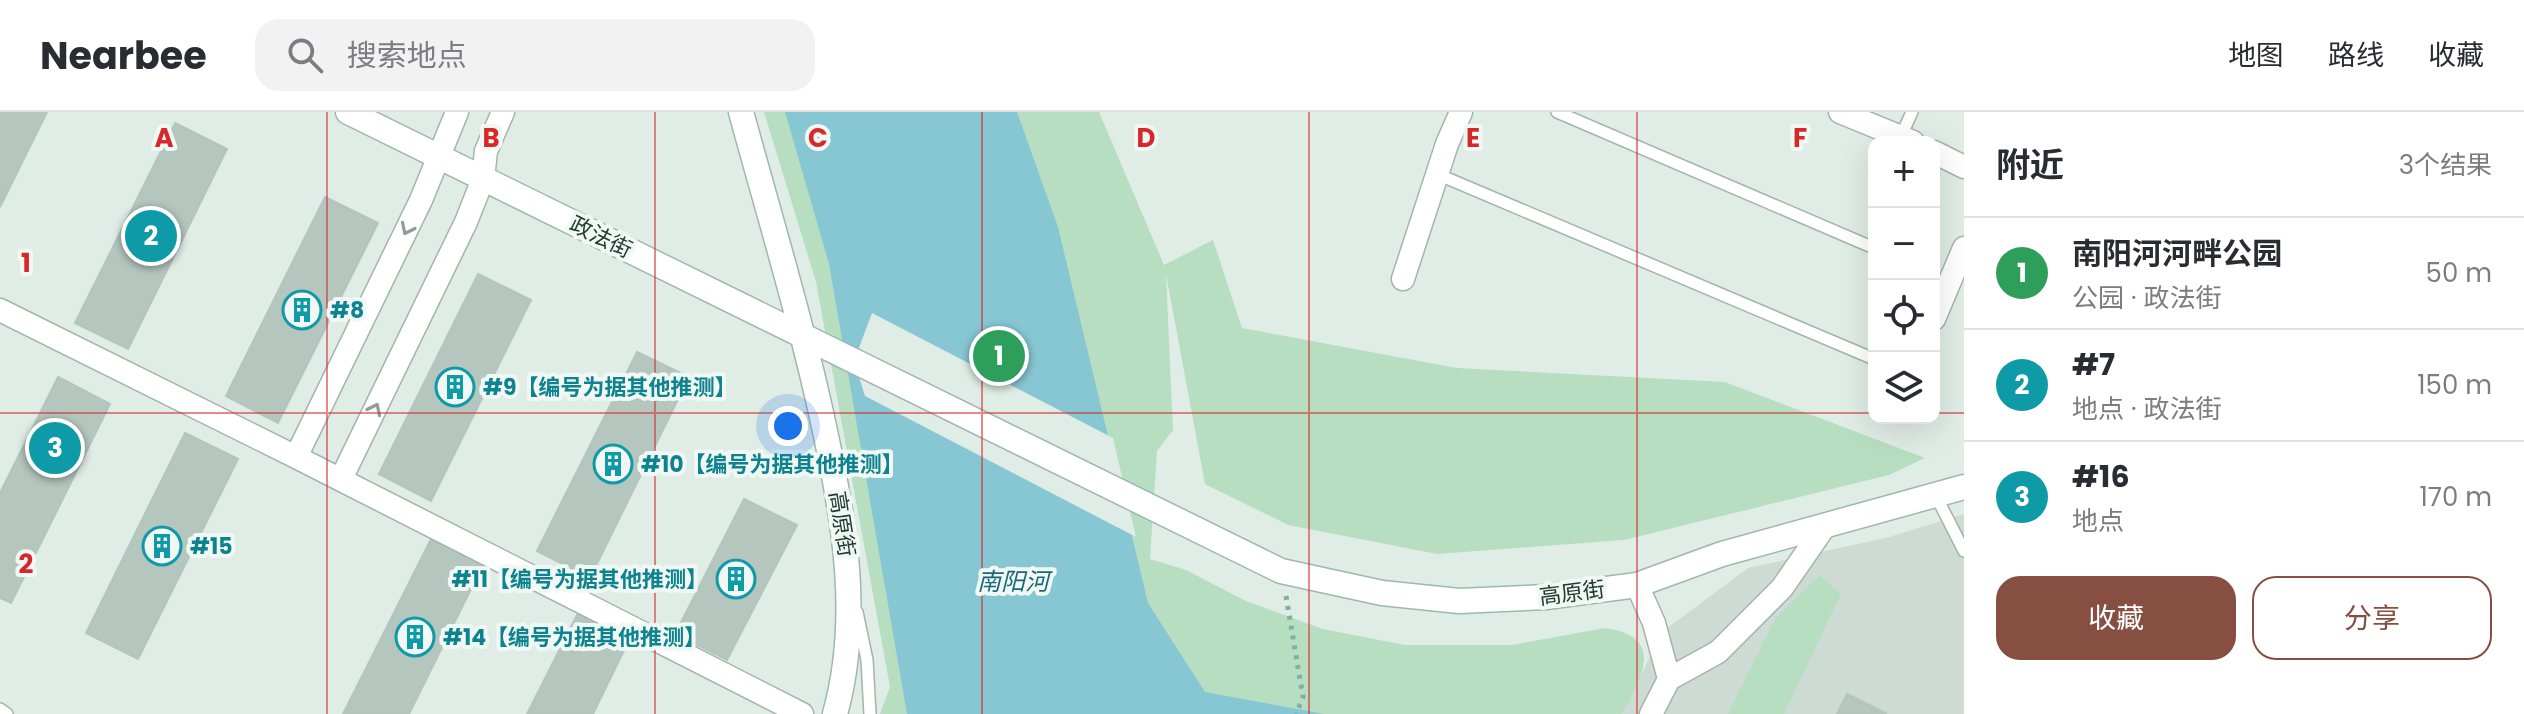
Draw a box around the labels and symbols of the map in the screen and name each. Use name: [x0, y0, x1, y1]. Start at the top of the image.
text: A: [154, 120, 174, 156]
text: B: [482, 120, 500, 156]
text: C: [808, 120, 828, 156]
text: D: [1137, 120, 1156, 156]
text: E: [1466, 120, 1480, 156]
text: F: [1793, 120, 1807, 156]
pin: 2: [125, 206, 177, 266]
street label: 政法街: [565, 209, 637, 265]
one-way arrow: [401, 220, 417, 235]
text: 1: [21, 245, 31, 281]
building icon: #8: [281, 289, 323, 331]
place label: #8: [330, 295, 364, 326]
pin: 1: [973, 326, 1025, 386]
building icon: #9【编号为据其他推测】: [434, 366, 476, 408]
place label: #9【编号为据其他推测】: [483, 372, 736, 403]
one-way arrow: [365, 403, 381, 418]
your location: [768, 406, 808, 446]
pin: 3: [29, 418, 81, 478]
building icon: #10【编号为据其他推测】: [592, 443, 634, 485]
place label: #10【编号为据其他推测】: [641, 449, 904, 480]
street label: 高原街: [822, 489, 862, 559]
building icon: #15: [141, 525, 183, 567]
place label: #15: [190, 531, 232, 562]
text: 2: [19, 546, 34, 582]
building icon: #11【编号为据其他推测】: [715, 558, 757, 600]
place label: #11【编号为据其他推测】: [452, 564, 708, 595]
water label: 南阳河: [977, 565, 1053, 598]
street label: 高原街: [1537, 574, 1607, 612]
building icon: #14【编号为据其他推测】: [394, 616, 436, 658]
place label: #14【编号为据其他推测】: [443, 622, 706, 653]

